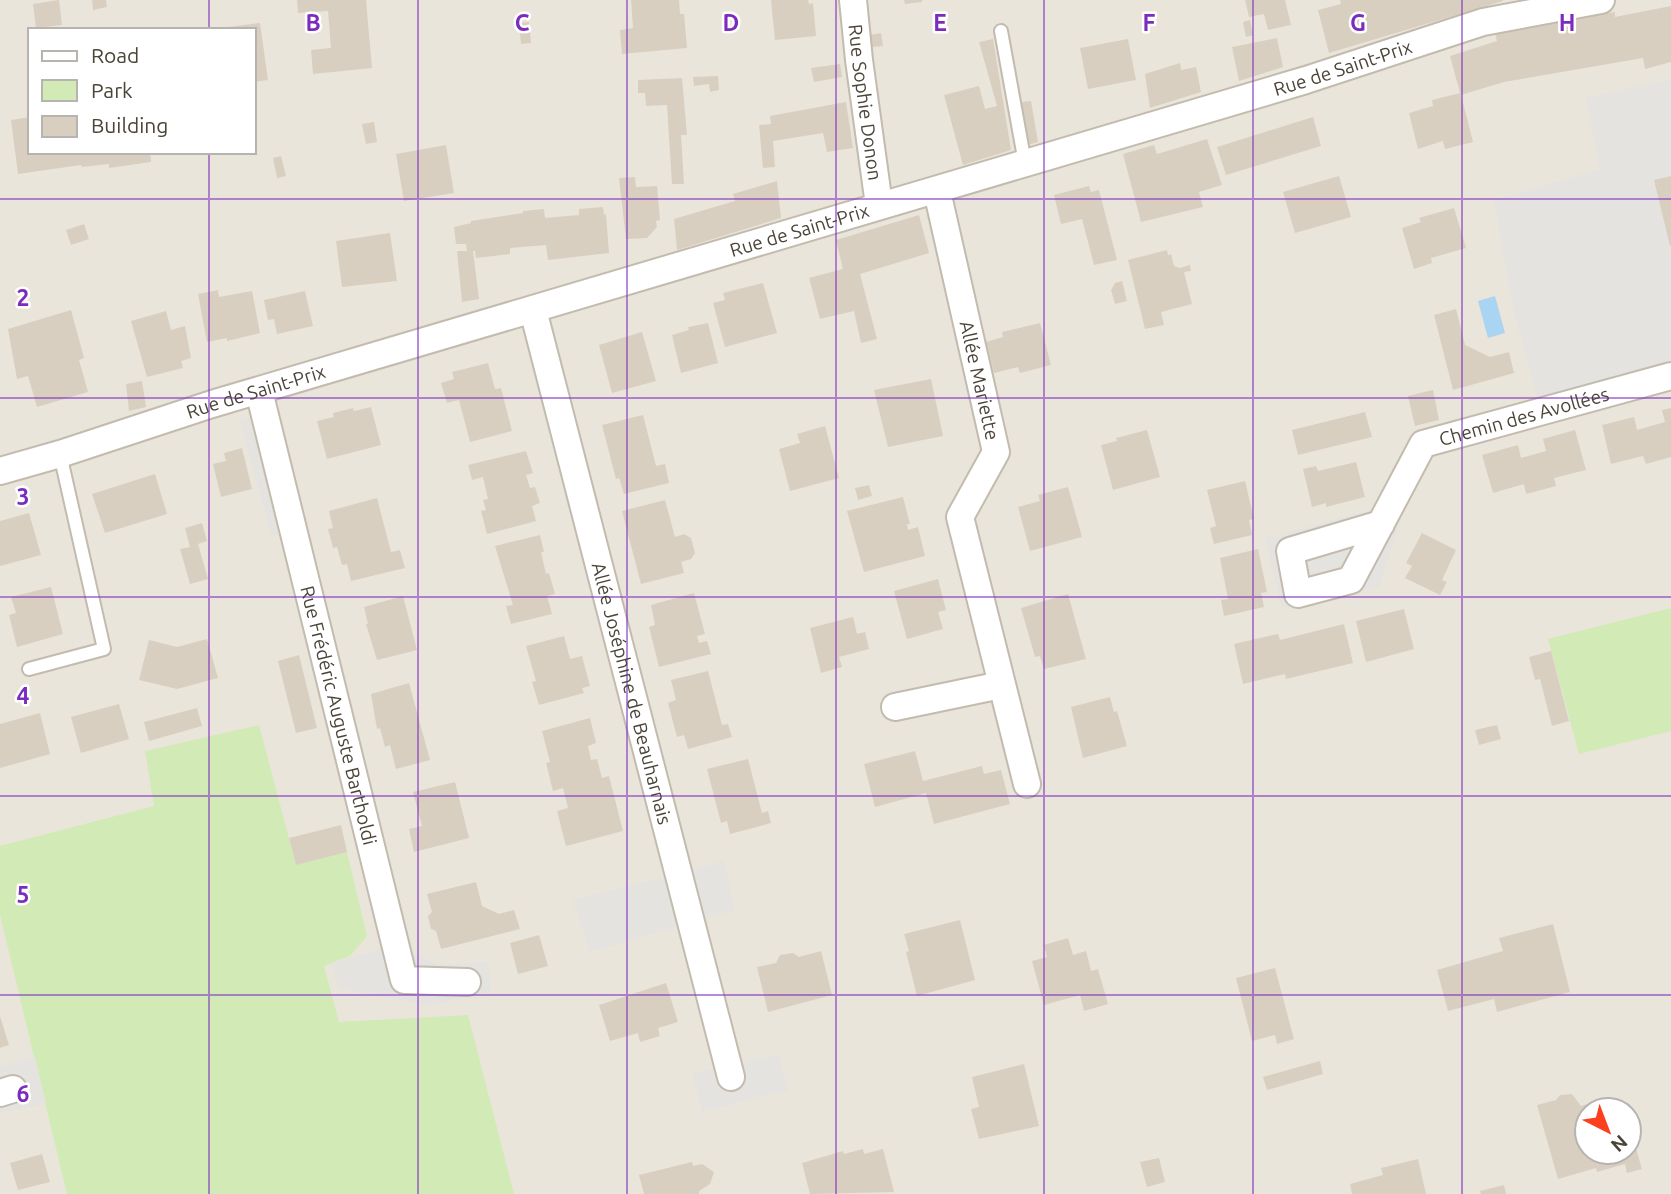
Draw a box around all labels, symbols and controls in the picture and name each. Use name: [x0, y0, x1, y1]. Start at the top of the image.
text: B: [305, 10, 321, 35]
text: C: [515, 10, 530, 35]
text: D: [723, 10, 739, 35]
text: E: [933, 10, 947, 35]
text: F: [1143, 10, 1156, 35]
text: G: [1350, 10, 1366, 35]
text: H: [1559, 10, 1575, 35]
street label: Rue Sophie Donon: [844, 23, 886, 182]
legend: [28, 28, 256, 154]
street label: Rue de Saint-Prix: [1271, 35, 1415, 100]
text: Road: [91, 43, 139, 67]
text: Park: [91, 78, 133, 102]
text: Building: [91, 113, 168, 137]
street label: Rue de Saint-Prix: [727, 199, 872, 261]
text: 2: [17, 285, 29, 310]
street label: Allée Mariette: [956, 318, 1004, 442]
street label: Rue de Saint-Prix: [183, 360, 328, 423]
street label: Chemin des Avollées: [1437, 383, 1611, 450]
text: 3: [17, 484, 29, 509]
street label: Allée Joséphine de Beauharnais: [588, 560, 676, 827]
street label: Rue Frédéric Auguste Bartholdi: [296, 583, 381, 847]
text: 4: [17, 683, 30, 708]
text: 5: [17, 882, 29, 907]
text: 6: [17, 1081, 30, 1106]
north arrow: [1573, 1096, 1643, 1166]
text: N: [1607, 1131, 1632, 1157]

